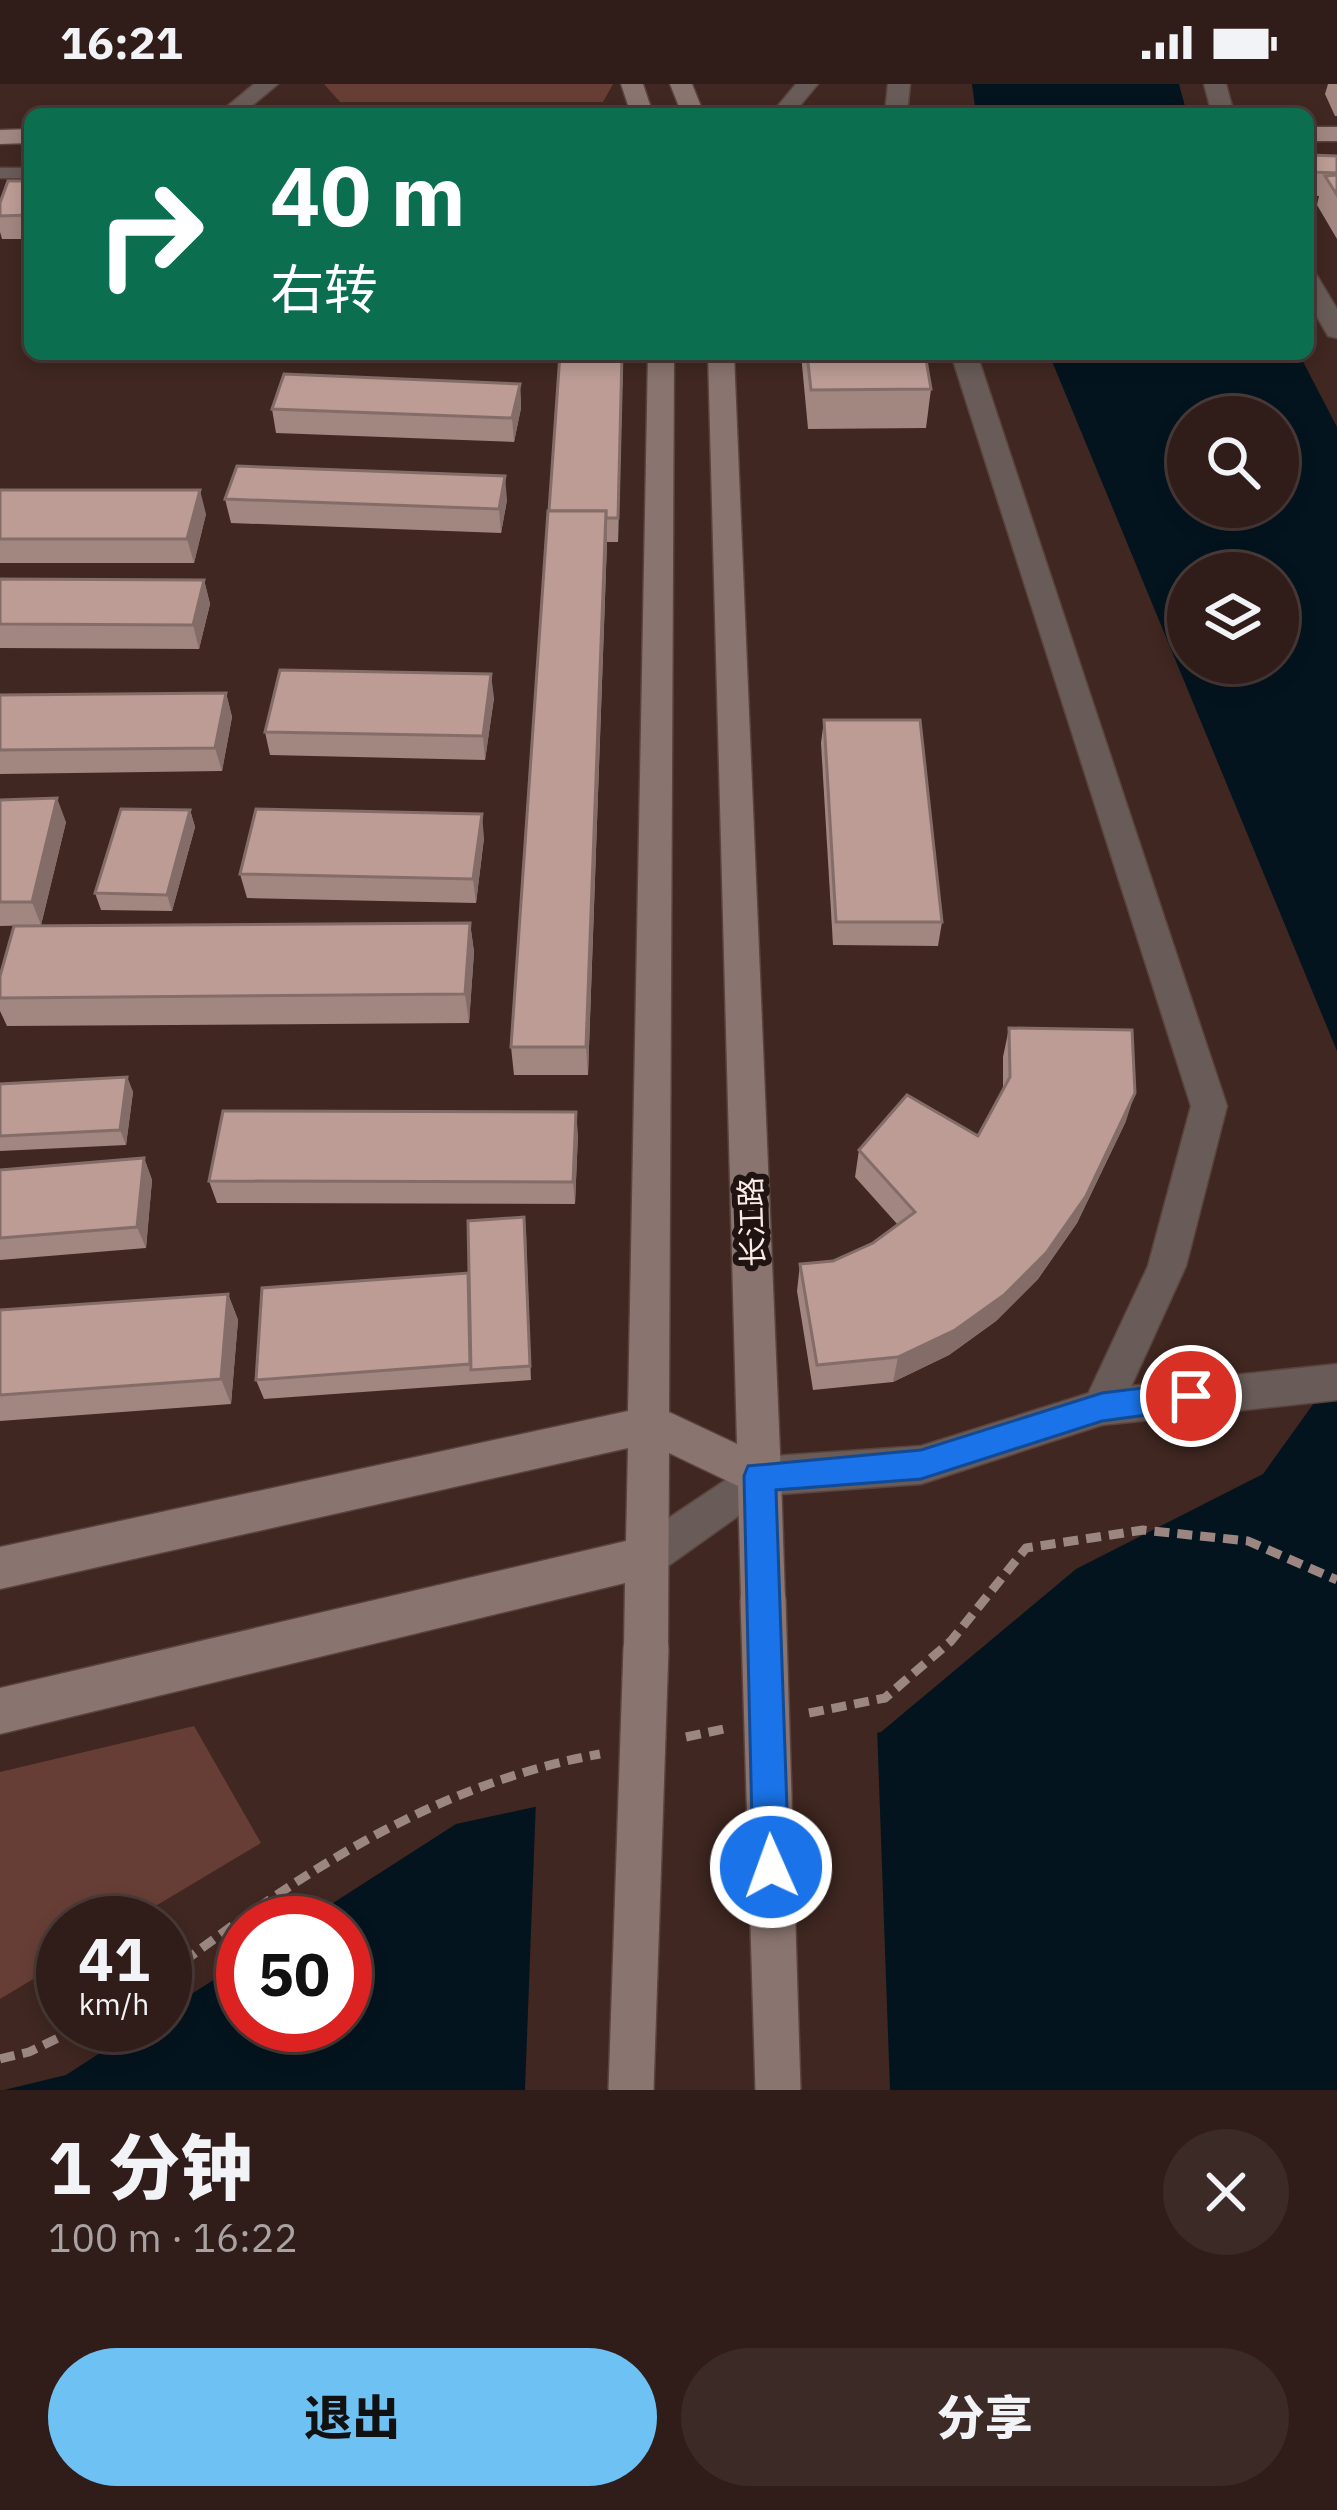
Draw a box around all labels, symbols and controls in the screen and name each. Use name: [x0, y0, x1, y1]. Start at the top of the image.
text: 16:21: [60, 13, 183, 71]
text: 40 m: [270, 140, 466, 249]
icon: right: [72, 156, 228, 312]
text: 右转: [270, 254, 378, 324]
map controls: [1167, 396, 1299, 684]
button: search: [1167, 396, 1299, 528]
button: layers: [1167, 552, 1299, 684]
street label: 长江路: [730, 1176, 772, 1268]
pin: [1140, 1345, 1242, 1447]
icon: arrive: [1158, 1363, 1224, 1429]
position arrow: [708, 1804, 834, 1930]
speed limit sign: 50: [216, 1896, 372, 2052]
text: 41: [78, 1919, 150, 1998]
text: km/h: [79, 1984, 149, 2023]
text: 1 分钟: [48, 2120, 252, 2214]
button: close: [1163, 2129, 1289, 2255]
text: 100 m · 16:22: [48, 2212, 298, 2263]
button: 退出: [48, 2348, 657, 2486]
button: 分享: [681, 2348, 1289, 2486]

